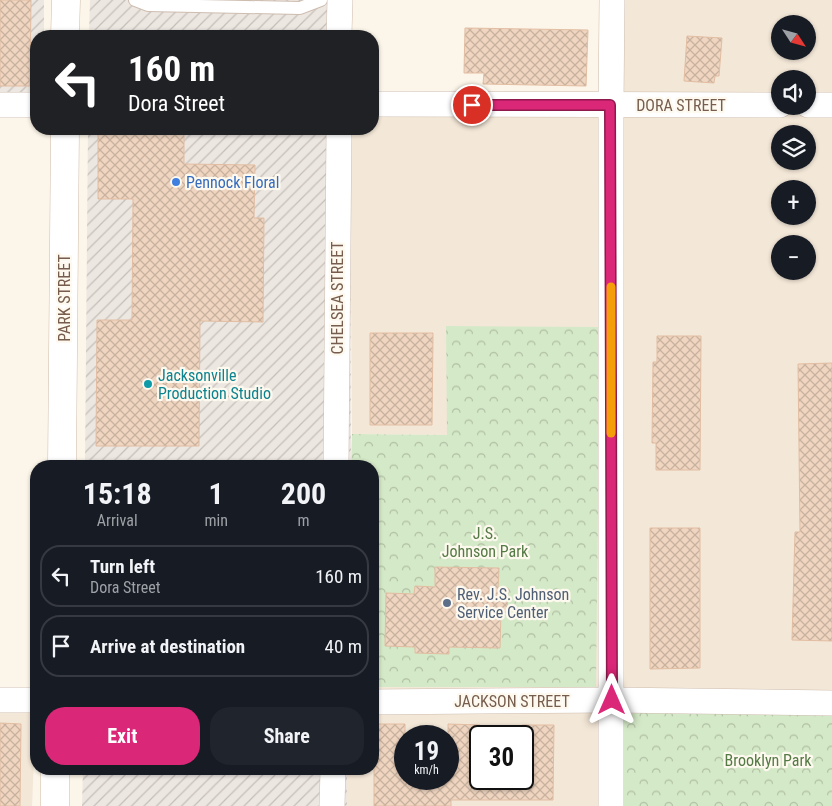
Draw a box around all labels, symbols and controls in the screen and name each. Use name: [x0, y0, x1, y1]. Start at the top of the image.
north arrow: [771, 15, 816, 60]
map controls: [771, 15, 816, 280]
text: 160 m: [128, 49, 215, 90]
icon: left: [45, 50, 110, 115]
button: sound: [771, 70, 816, 115]
pin: [451, 84, 493, 126]
text: Dora Street: [128, 91, 225, 116]
icon: arrive: [458, 91, 486, 119]
street label: DORA STREET: [636, 96, 726, 115]
button: layers: [771, 125, 816, 170]
place label: Pennock Floral: [186, 173, 279, 192]
marker: Pennock Floral: [170, 176, 182, 188]
button: +: [771, 180, 816, 225]
button: −: [771, 235, 816, 280]
street label: CHELSEA STREET: [328, 241, 347, 355]
street label: PARK STREET: [55, 254, 74, 342]
place label: Jacksonville Production Studio: [158, 366, 271, 403]
marker: Jacksonville Production Studio: [142, 378, 154, 390]
text: 15:18: [83, 476, 152, 511]
text: 1: [209, 476, 224, 511]
text: 200: [281, 476, 326, 511]
text: Arrival: [97, 511, 138, 530]
text: min: [204, 511, 228, 530]
text: m: [297, 511, 309, 530]
park label: J.S. Johnson Park: [442, 524, 529, 561]
text: Turn left: [90, 555, 155, 578]
icon: left: [47, 562, 75, 590]
text: 160 m: [315, 565, 362, 588]
text: Dora Street: [90, 578, 161, 597]
place label: Rev. J.S. Johnson Service Center: [457, 585, 569, 622]
marker: Rev. J.S. Johnson Service Center: [441, 597, 453, 609]
icon: arrive: [47, 632, 75, 660]
text: Arrive at destination: [90, 635, 245, 658]
text: 40 m: [325, 635, 362, 658]
position arrow: [585, 673, 637, 725]
street label: JACKSON STREET: [454, 692, 570, 711]
button: Exit: [45, 707, 200, 765]
button: Share: [210, 707, 364, 765]
speed limit sign: 30: [469, 725, 534, 790]
text: 19: [414, 737, 439, 766]
park label: Brooklyn Park: [724, 751, 812, 770]
text: km/h: [414, 763, 439, 777]

